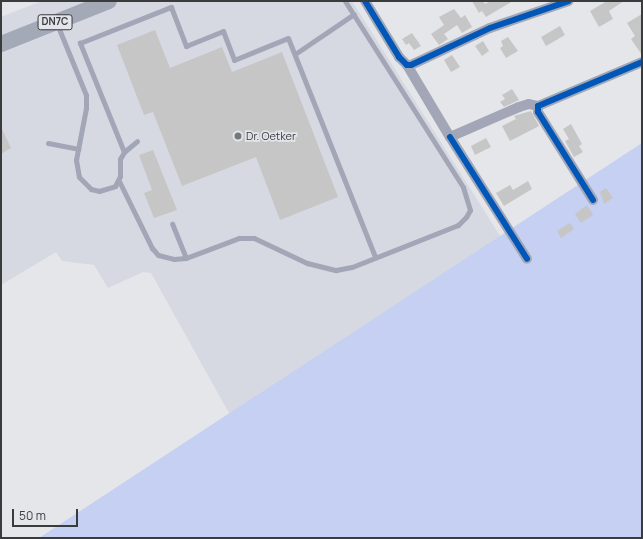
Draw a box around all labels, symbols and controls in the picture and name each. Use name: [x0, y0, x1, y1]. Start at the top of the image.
road number: DN7C: [37, 14, 73, 30]
place label: Dr. Oetker: [246, 129, 296, 143]
marker: Dr. Oetker: [233, 131, 243, 141]
scale bar: [14, 501, 80, 527]
text: 50 m: [19, 507, 46, 524]

